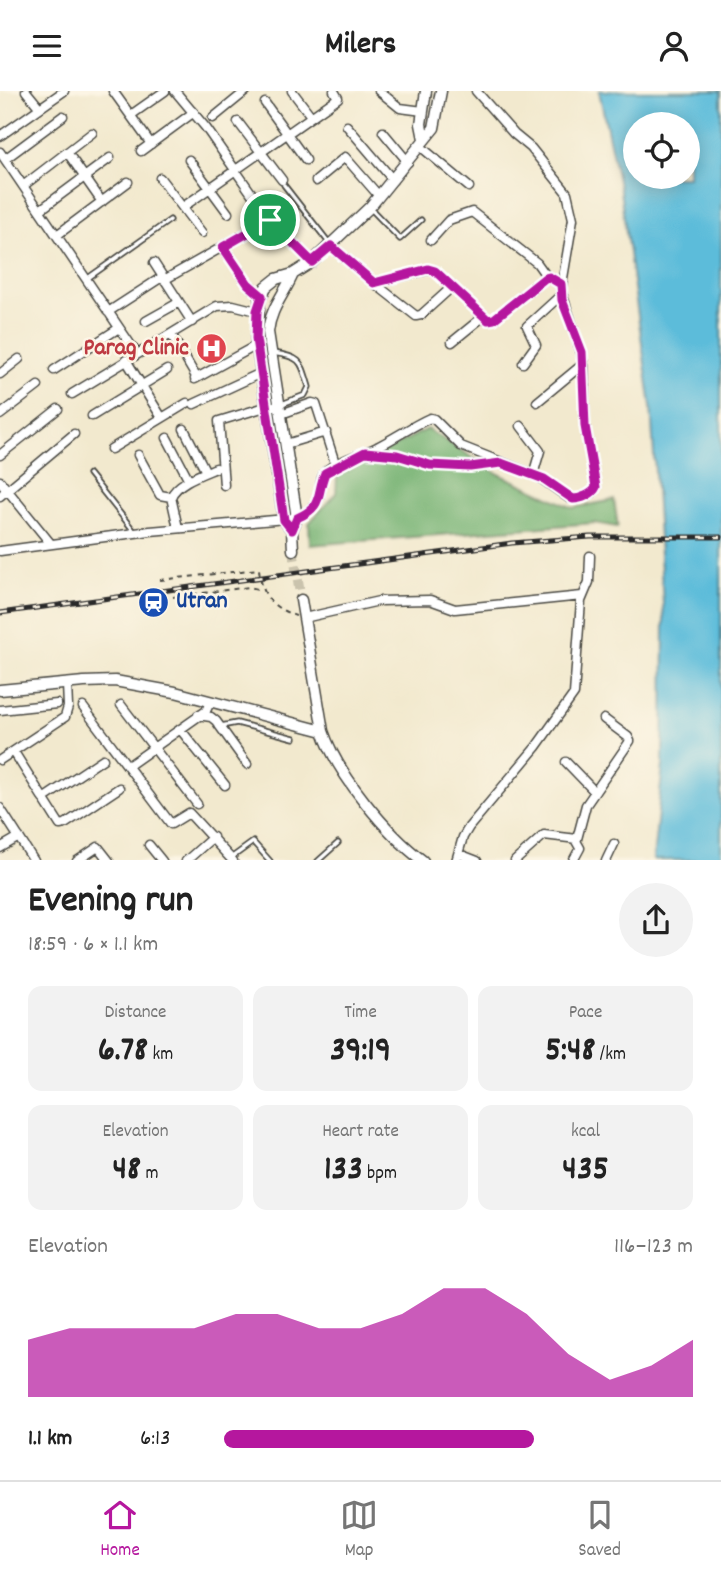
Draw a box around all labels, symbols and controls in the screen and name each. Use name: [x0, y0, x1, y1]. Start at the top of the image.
text: Milers: [325, 23, 396, 69]
icon: menu: [28, 27, 66, 65]
icon: person: [655, 27, 693, 65]
map controls: [623, 112, 700, 189]
button: locate: [623, 112, 700, 189]
pin: [240, 190, 300, 250]
icon: arrive: [251, 201, 289, 239]
place label: Parag Clinic: [84, 332, 189, 366]
hospital icon: Parag Clinic: [195, 332, 229, 366]
station icon: Utran: [136, 585, 170, 619]
place label: Utran: [176, 585, 228, 619]
text: Evening run: [28, 875, 193, 930]
button: share: [619, 883, 693, 957]
text: 18:59 · 6 × 1.1 km: [28, 929, 158, 962]
text: Distance: [105, 1000, 166, 1027]
text: Time: [344, 1000, 377, 1027]
text: Pace: [569, 1000, 602, 1027]
text: 6.78: [98, 1027, 148, 1077]
text: 39:19: [330, 1027, 391, 1077]
text: 5:48: [545, 1027, 595, 1077]
text: km: [148, 1042, 173, 1069]
text: /km: [595, 1042, 626, 1069]
text: Elevation: [102, 1119, 169, 1146]
text: Heart rate: [322, 1119, 399, 1146]
text: kcal: [571, 1119, 600, 1146]
text: 48: [113, 1146, 141, 1196]
text: 133: [324, 1146, 363, 1196]
text: 435: [562, 1146, 609, 1196]
text: m: [141, 1161, 158, 1188]
text: bpm: [363, 1161, 397, 1188]
text: Elevation: [28, 1231, 108, 1264]
text: 116–123 m: [614, 1231, 693, 1264]
text: 1.1 km: [28, 1423, 72, 1456]
text: 6:13: [140, 1423, 170, 1456]
tab: Home: [100, 1496, 140, 1565]
tab: Map: [340, 1496, 378, 1565]
tab: Saved: [578, 1496, 621, 1565]

